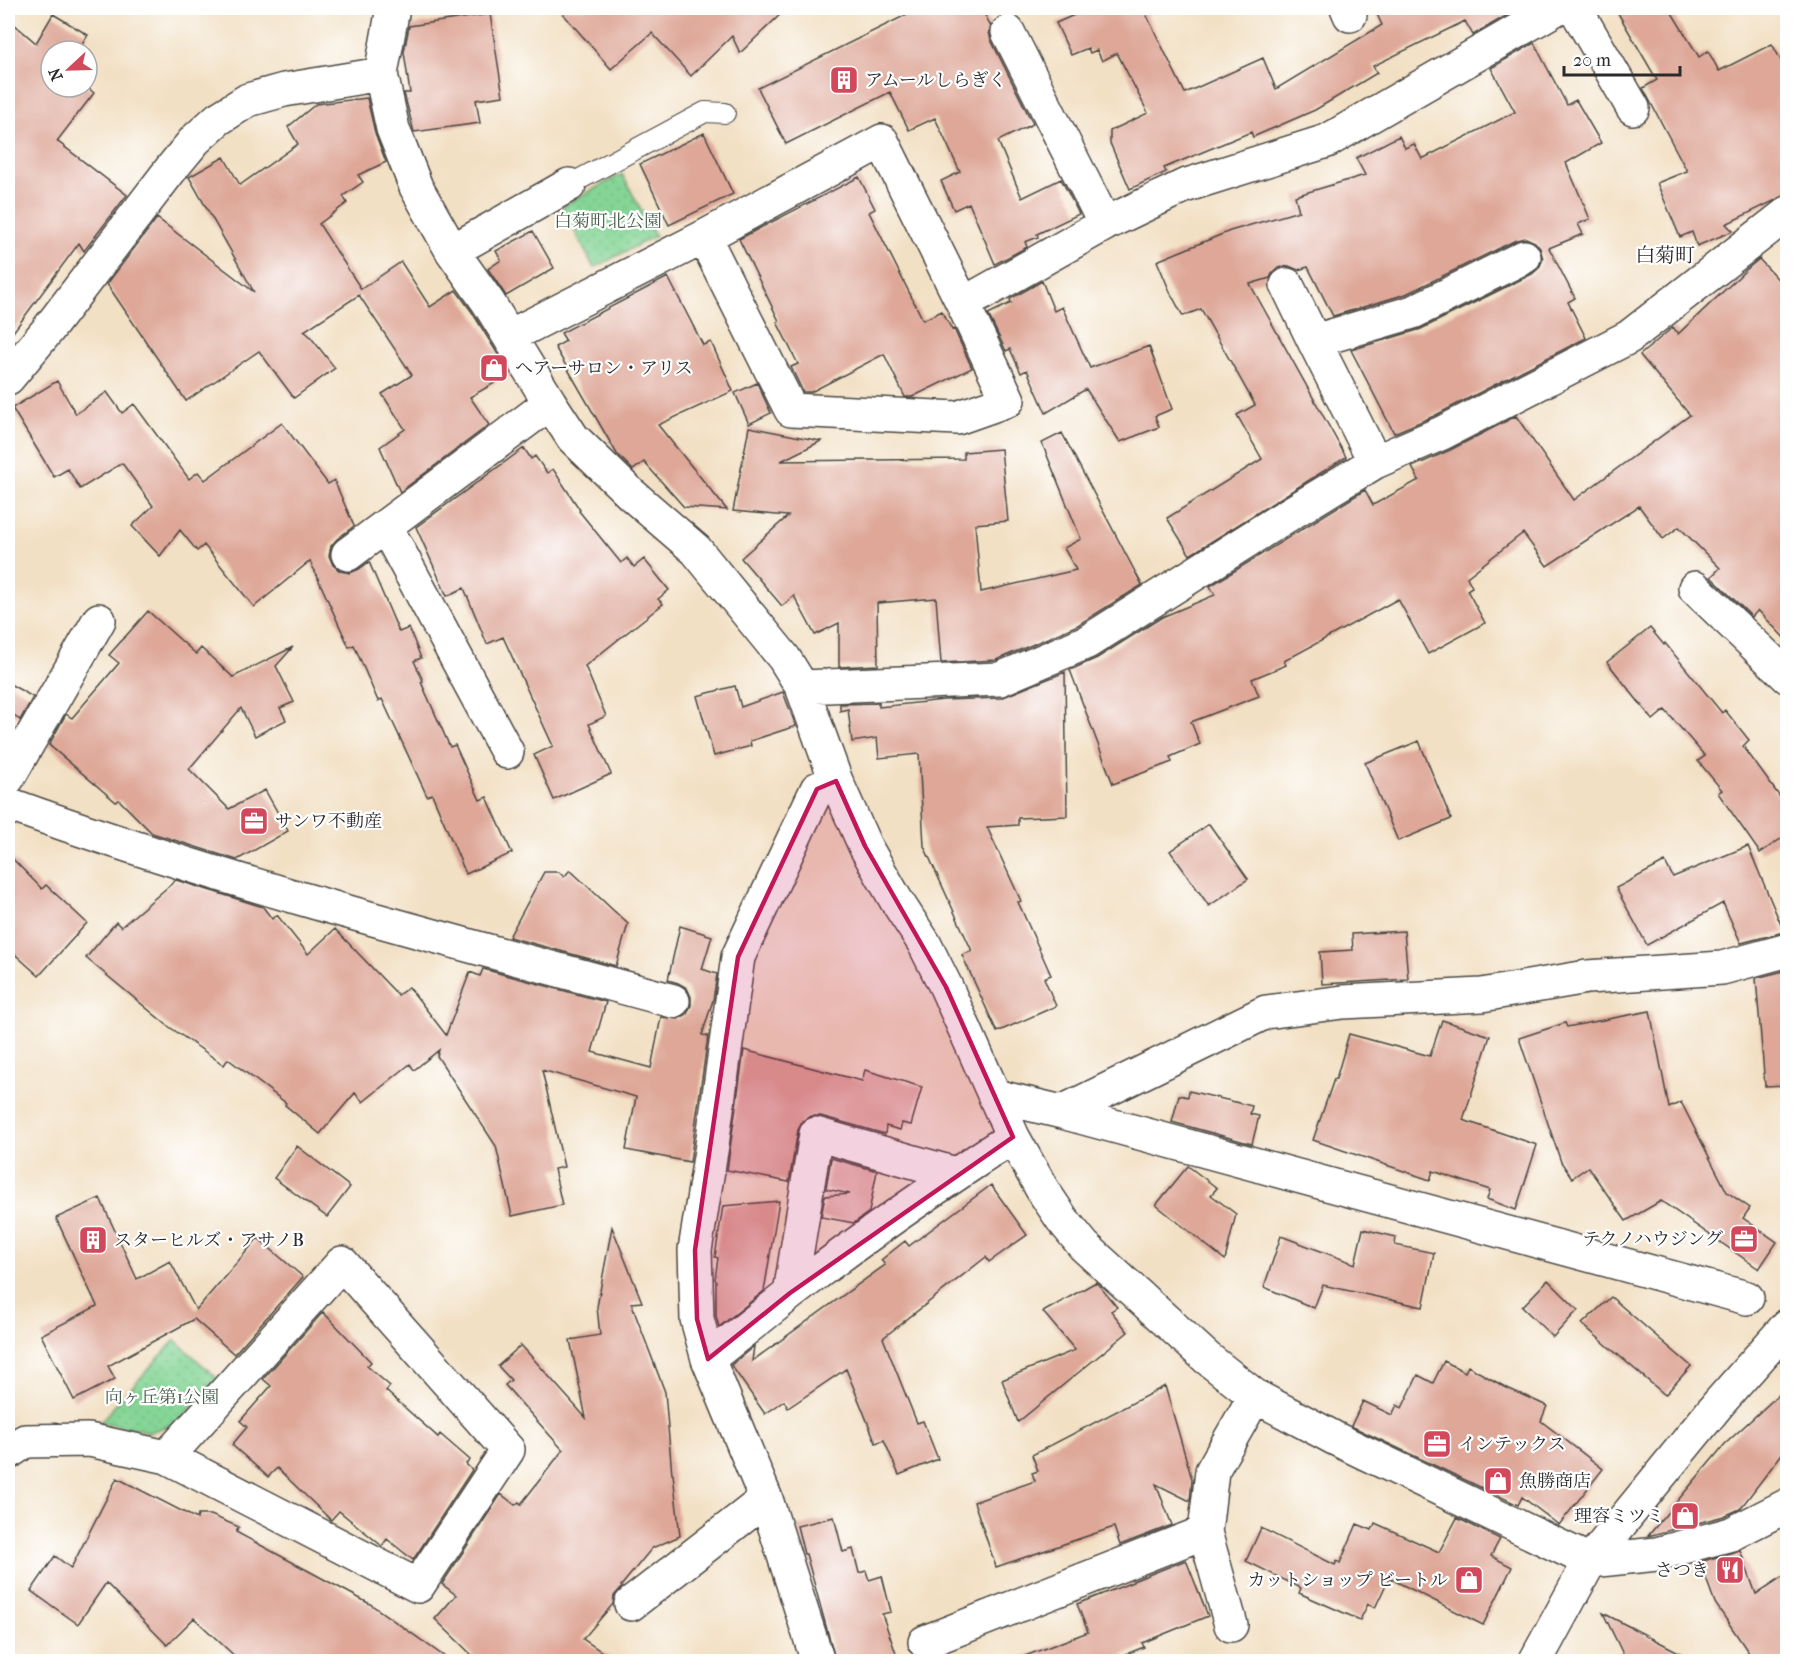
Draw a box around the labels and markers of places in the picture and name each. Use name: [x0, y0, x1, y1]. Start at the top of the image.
building icon: アムールしらぎく: [828, 64, 860, 96]
place label: アムールしらぎく: [865, 70, 1006, 91]
shop icon: ヘアーサロン・アリス: [478, 352, 510, 384]
place label: ヘアーサロン・アリス: [515, 358, 693, 379]
office icon: サンワ不動産: [238, 805, 270, 837]
place label: サンワ不動産: [275, 811, 382, 832]
office icon: テクノハウジング: [1728, 1223, 1760, 1255]
building icon: スターヒルズ・アサノB: [77, 1224, 109, 1256]
place label: テクノハウジング: [1582, 1229, 1723, 1250]
place label: スターヒルズ・アサノB: [114, 1230, 304, 1251]
office icon: インテックス: [1421, 1428, 1453, 1460]
place label: インテックス: [1458, 1434, 1566, 1455]
shop icon: 魚勝商店: [1482, 1465, 1514, 1497]
place label: 魚勝商店: [1519, 1471, 1591, 1492]
shop icon: 理容ミツミ: [1669, 1500, 1701, 1532]
place label: 理容ミツミ: [1574, 1506, 1664, 1527]
restaurant icon: さつき: [1714, 1554, 1746, 1586]
place label: さつき: [1655, 1560, 1709, 1581]
shop icon: カットショップ ビートル: [1453, 1564, 1485, 1596]
place label: カットショップ ビートル: [1247, 1570, 1448, 1591]

